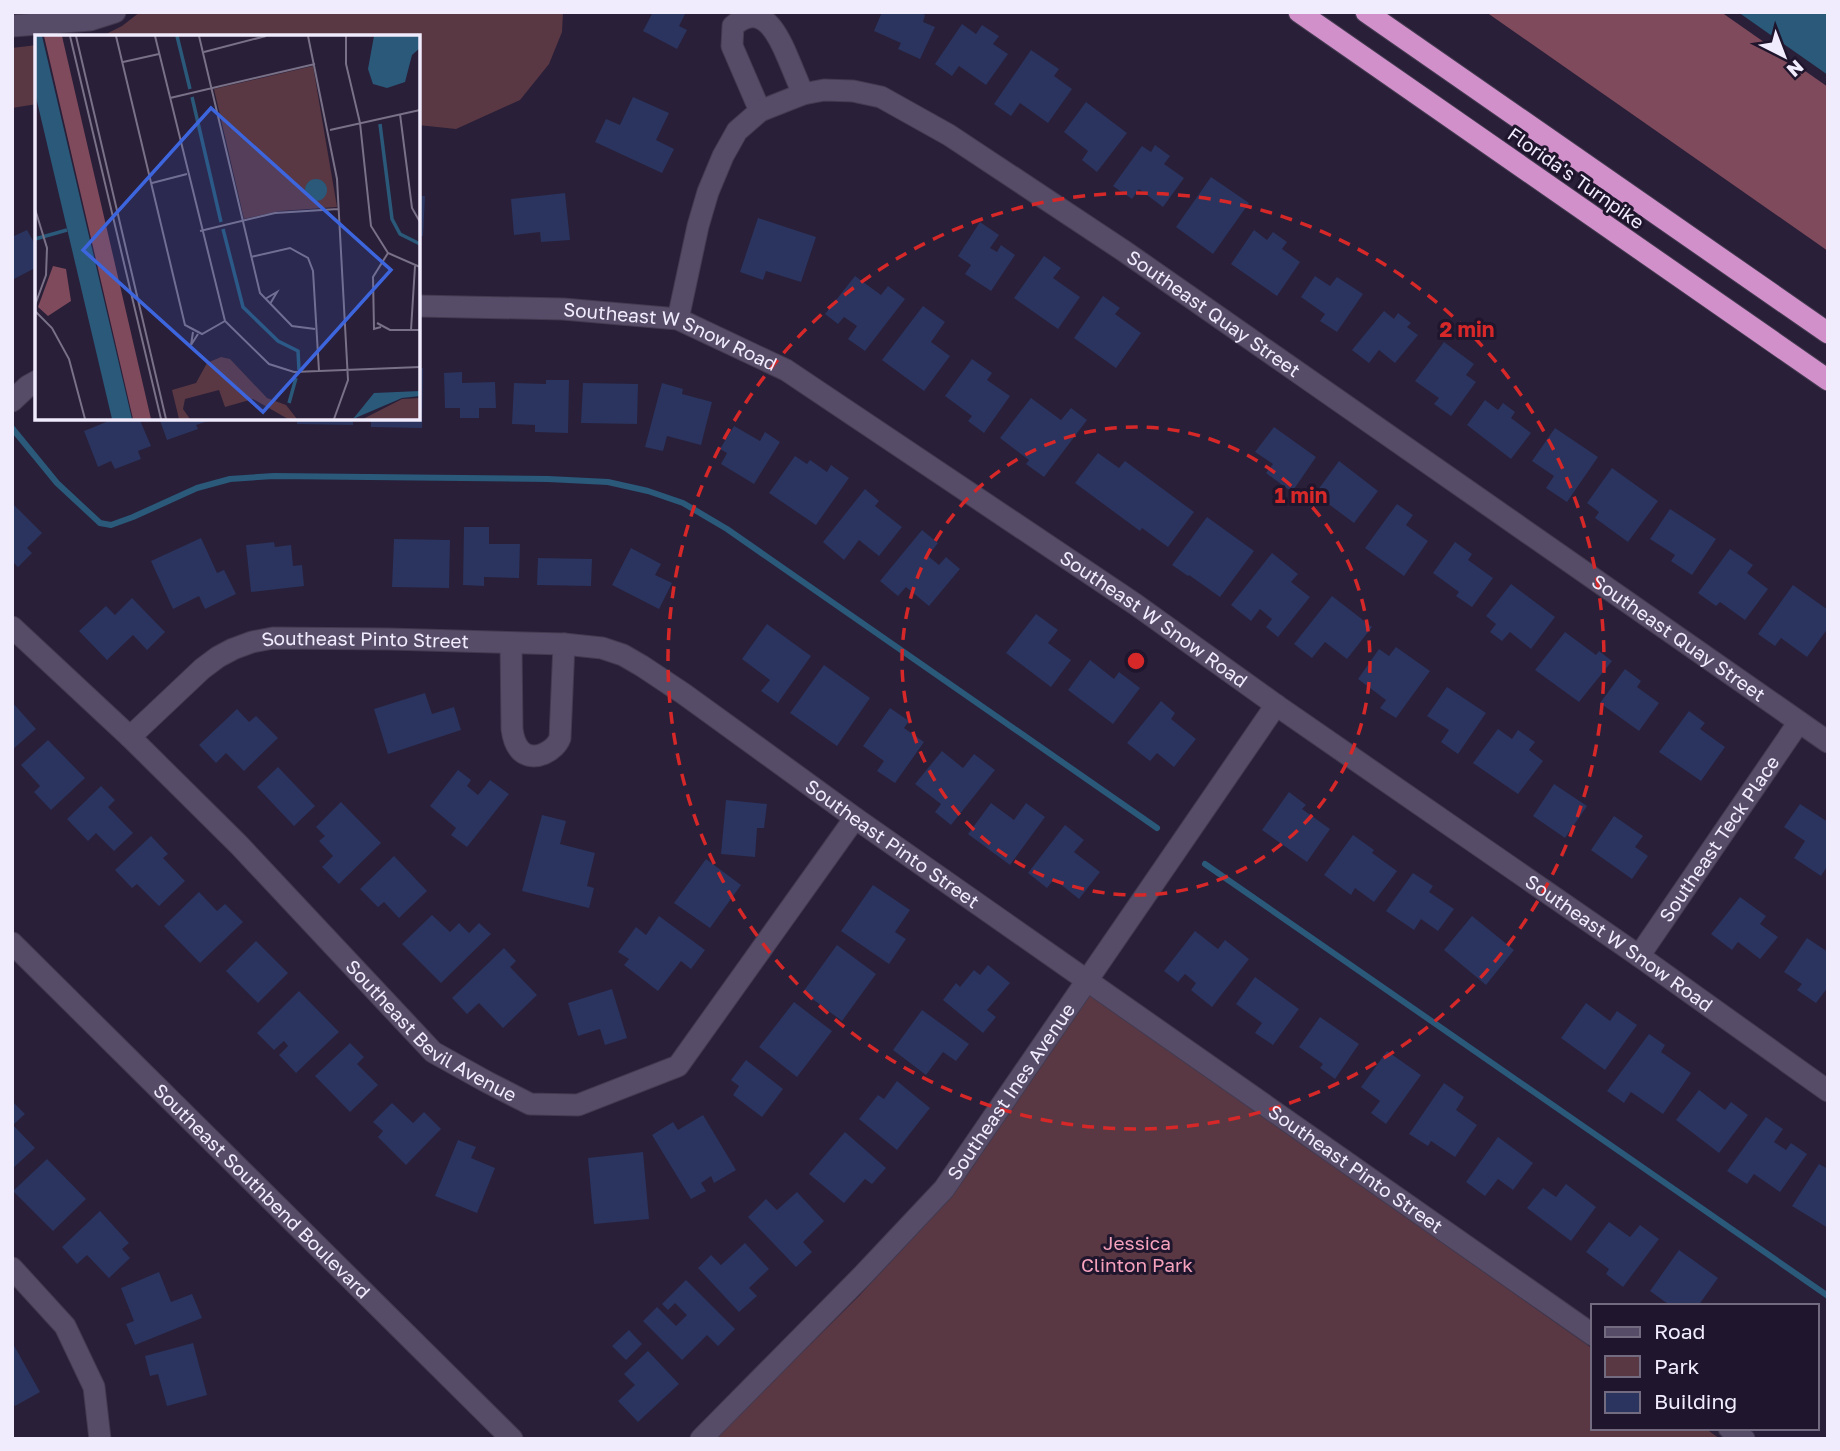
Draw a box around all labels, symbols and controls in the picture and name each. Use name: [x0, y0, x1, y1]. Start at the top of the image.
north arrow: [1749, 21, 1819, 91]
inset map: [35, 35, 420, 420]
text: N: [1783, 56, 1809, 82]
street label: Florida's Turnpike: [1504, 122, 1649, 233]
street label: Southeast Quay Street: [1123, 245, 1305, 381]
street label: Southeast W Snow Road: [562, 297, 781, 375]
text: 2 min: [1440, 316, 1494, 342]
text: 1 min: [1275, 482, 1327, 508]
street label: Southeast W Snow Road: [1056, 545, 1252, 692]
street label: Southeast Quay Street: [1588, 569, 1770, 706]
street label: Southeast Pinto Street: [259, 626, 470, 652]
centre of rings: [1124, 649, 1148, 673]
street label: Southeast Teck Place: [1654, 751, 1784, 926]
street label: Southeast Pinto Street: [801, 774, 984, 913]
street label: Southeast W Snow Road: [1521, 869, 1717, 1016]
street label: Southeast Bevil Avenue: [341, 955, 521, 1106]
street label: Southeast Ines Avenue: [942, 998, 1079, 1184]
street label: Southeast Southbend Boulevard: [149, 1078, 375, 1303]
street label: Southeast Pinto Street: [1264, 1099, 1448, 1237]
park label: Jessica Clinton Park: [1081, 1231, 1193, 1276]
legend: [1591, 1304, 1819, 1430]
text: Road: [1654, 1318, 1705, 1344]
text: Park: [1654, 1353, 1700, 1379]
text: Building: [1654, 1388, 1737, 1414]

